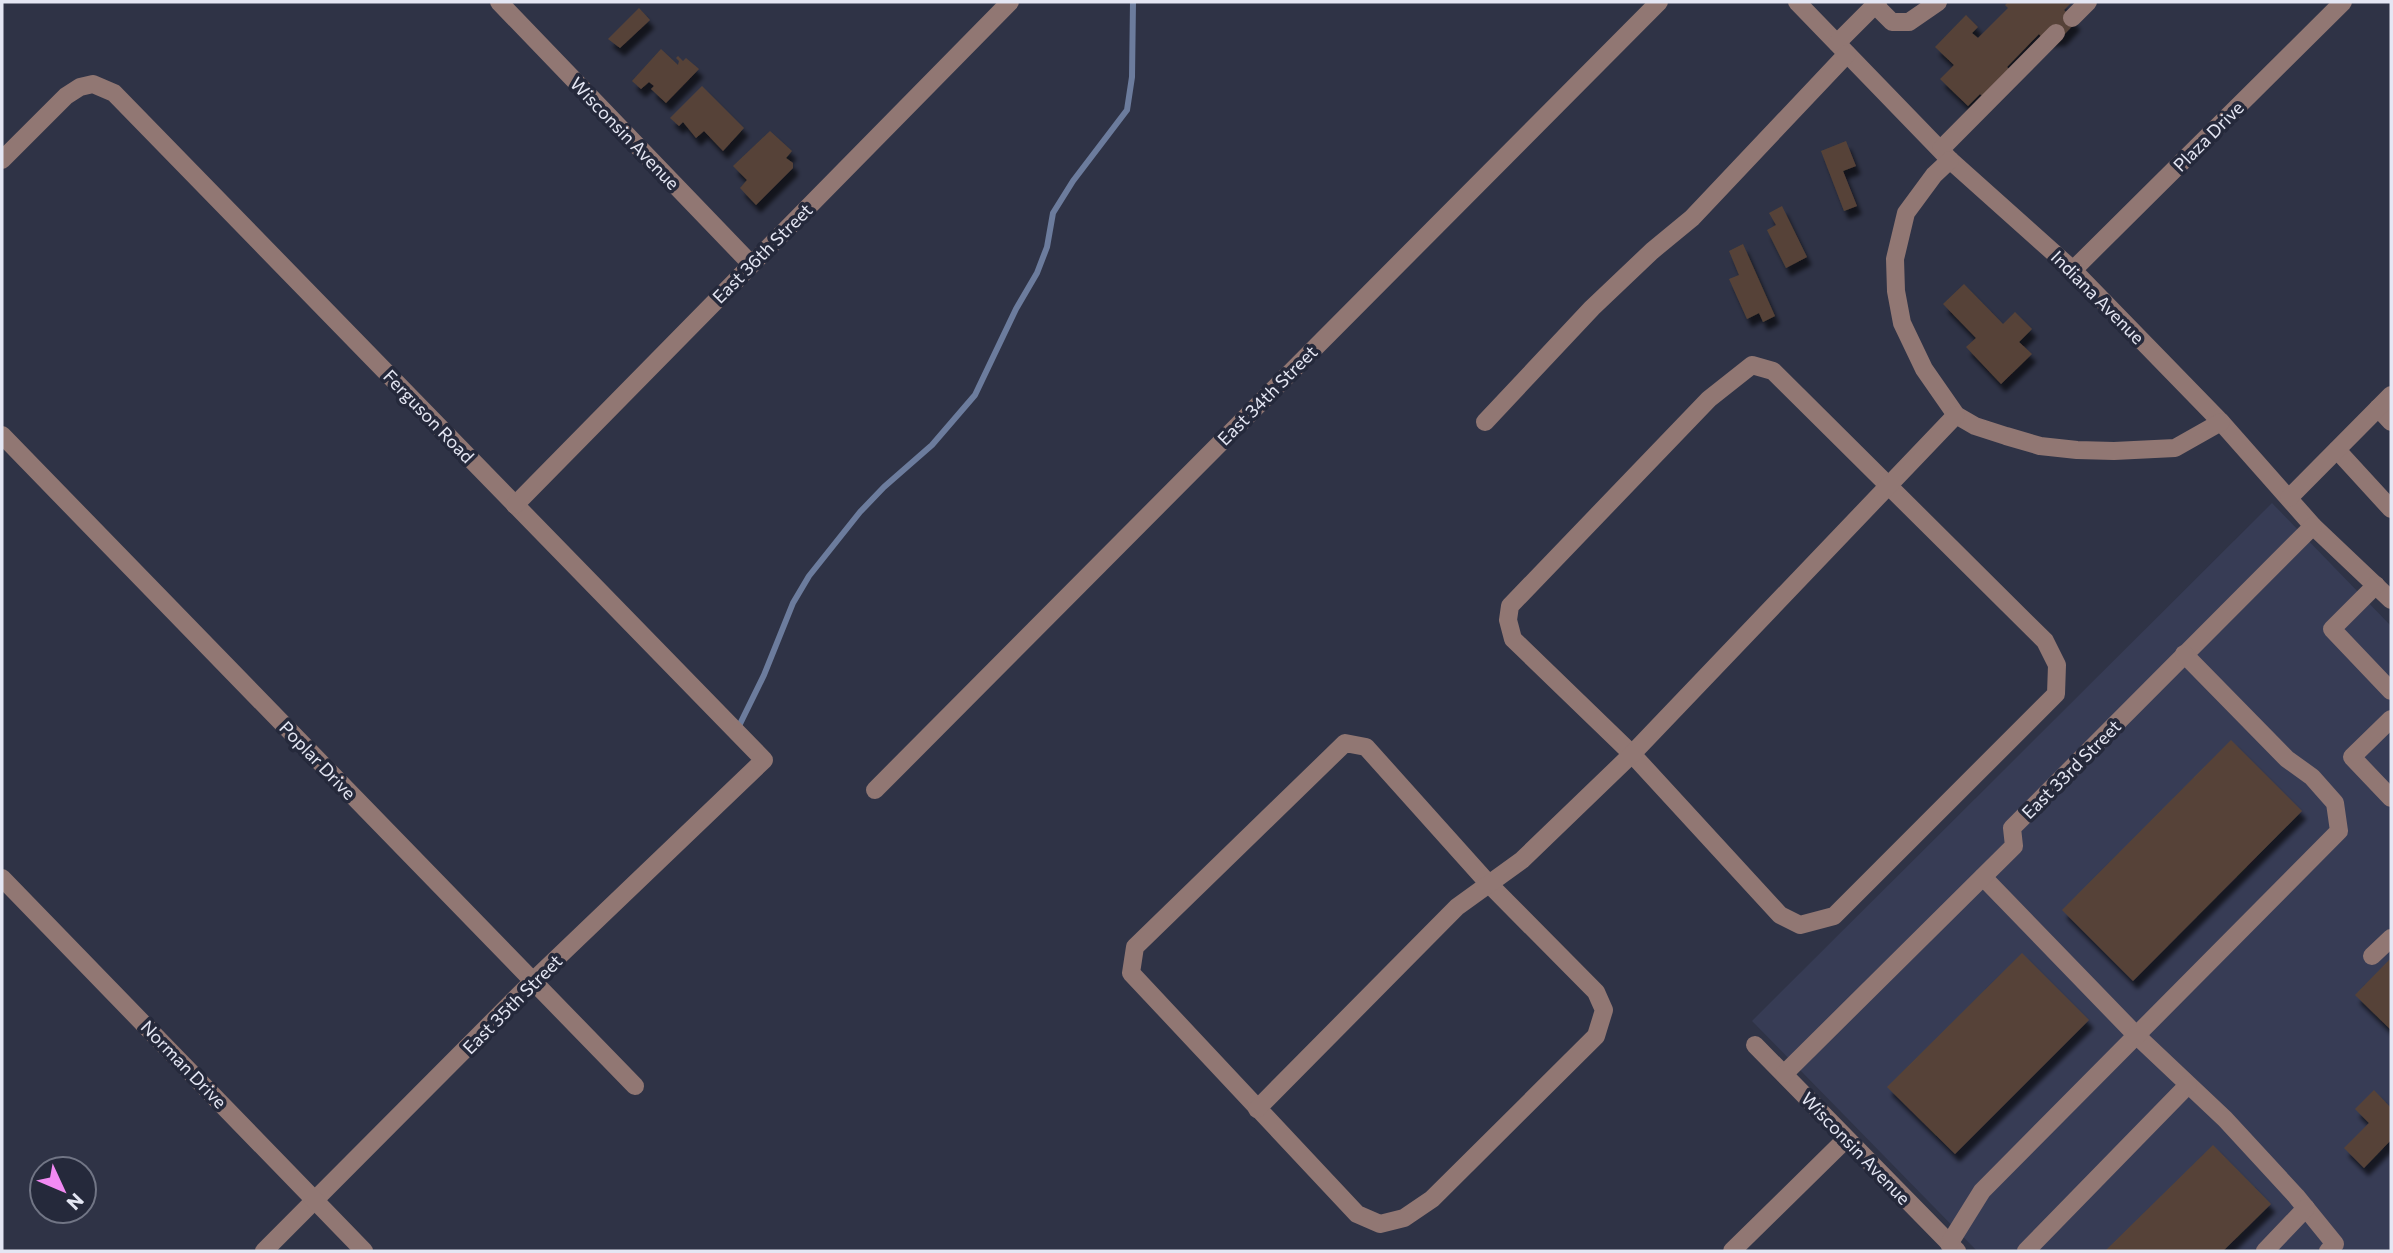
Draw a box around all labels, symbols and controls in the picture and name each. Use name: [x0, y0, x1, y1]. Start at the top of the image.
street label: Wisconsin Avenue: [566, 72, 684, 194]
street label: Plaza Drive: [2168, 96, 2248, 176]
street label: East 36th Street: [707, 198, 817, 308]
street label: Indiana Avenue: [2047, 246, 2149, 348]
street label: East 34th Street: [1212, 340, 1322, 450]
street label: Ferguson Road: [379, 365, 479, 467]
street label: East 33rd Street: [2017, 715, 2125, 823]
street label: Poplar Drive: [275, 716, 361, 804]
street label: East 35th Street: [458, 950, 566, 1058]
street label: Norman Drive: [137, 1015, 231, 1113]
street label: Wisconsin Avenue: [1797, 1087, 1915, 1209]
north arrow: [28, 1155, 98, 1225]
text: N: [62, 1189, 89, 1215]

